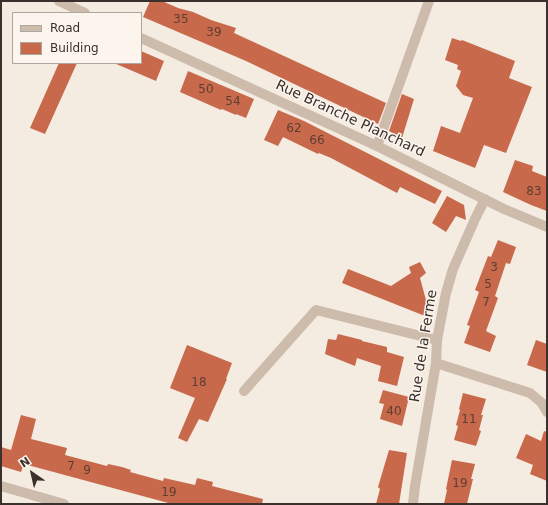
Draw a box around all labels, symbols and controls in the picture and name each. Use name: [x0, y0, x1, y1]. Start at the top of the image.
legend: [12, 12, 142, 64]
house number: 35: [173, 13, 189, 27]
text: Road: [50, 21, 80, 35]
house number: 39: [206, 26, 222, 40]
text: Building: [50, 41, 99, 55]
street label: Rue Branche Planchard: [273, 77, 427, 161]
house number: 50: [198, 83, 214, 97]
house number: 54: [225, 95, 241, 109]
house number: 62: [286, 122, 302, 136]
house number: 66: [309, 134, 325, 148]
house number: 83: [526, 185, 542, 199]
house number: 3: [490, 261, 498, 275]
house number: 5: [484, 278, 492, 292]
street label: Rue de la Ferme: [407, 289, 441, 403]
house number: 7: [482, 296, 490, 310]
house number: 18: [191, 376, 207, 390]
house number: 40: [386, 405, 402, 419]
house number: 11: [461, 413, 477, 427]
north arrow: [12, 453, 52, 493]
text: N: [18, 455, 32, 471]
house number: 7: [67, 460, 75, 474]
house number: 9: [83, 464, 91, 478]
house number: 19: [452, 477, 468, 491]
house number: 19: [161, 486, 177, 500]

